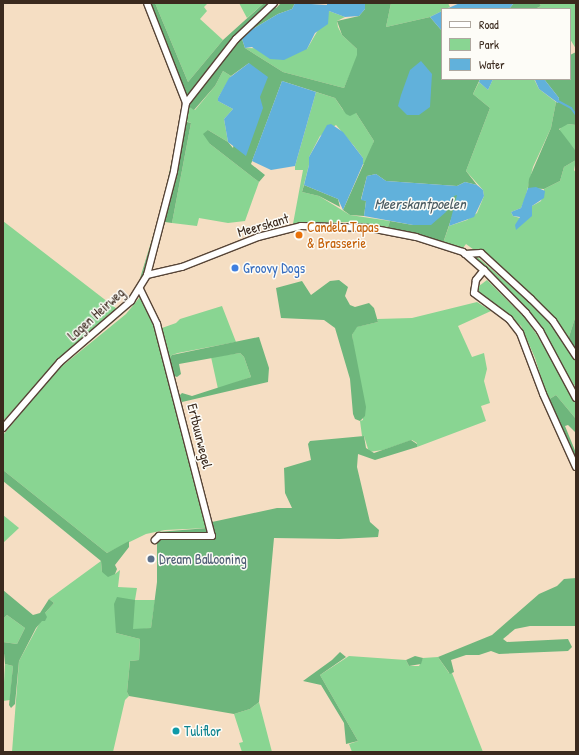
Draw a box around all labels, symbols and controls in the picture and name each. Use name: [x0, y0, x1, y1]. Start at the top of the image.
legend: [441, 8, 571, 80]
text: Road: [479, 16, 499, 33]
text: Park: [479, 36, 499, 53]
text: Water: [479, 56, 505, 73]
water label: Meerskantpoelen: [374, 195, 466, 213]
street label: Meerskant: [235, 210, 291, 240]
place label: Candela Tapas & Brasserie: [307, 219, 379, 252]
marker: Candela Tapas & Brasserie: [294, 230, 304, 240]
place label: Groovy Dogs: [243, 260, 305, 276]
marker: Groovy Dogs: [230, 263, 240, 273]
street label: Lagen Heirweg: [64, 284, 128, 344]
street label: Ertbuurwegel: [184, 402, 216, 470]
place label: Dream Ballooning: [159, 551, 247, 567]
marker: Dream Ballooning: [146, 554, 156, 564]
place label: Tuliflor: [184, 723, 221, 739]
marker: Tuliflor: [171, 726, 181, 736]

